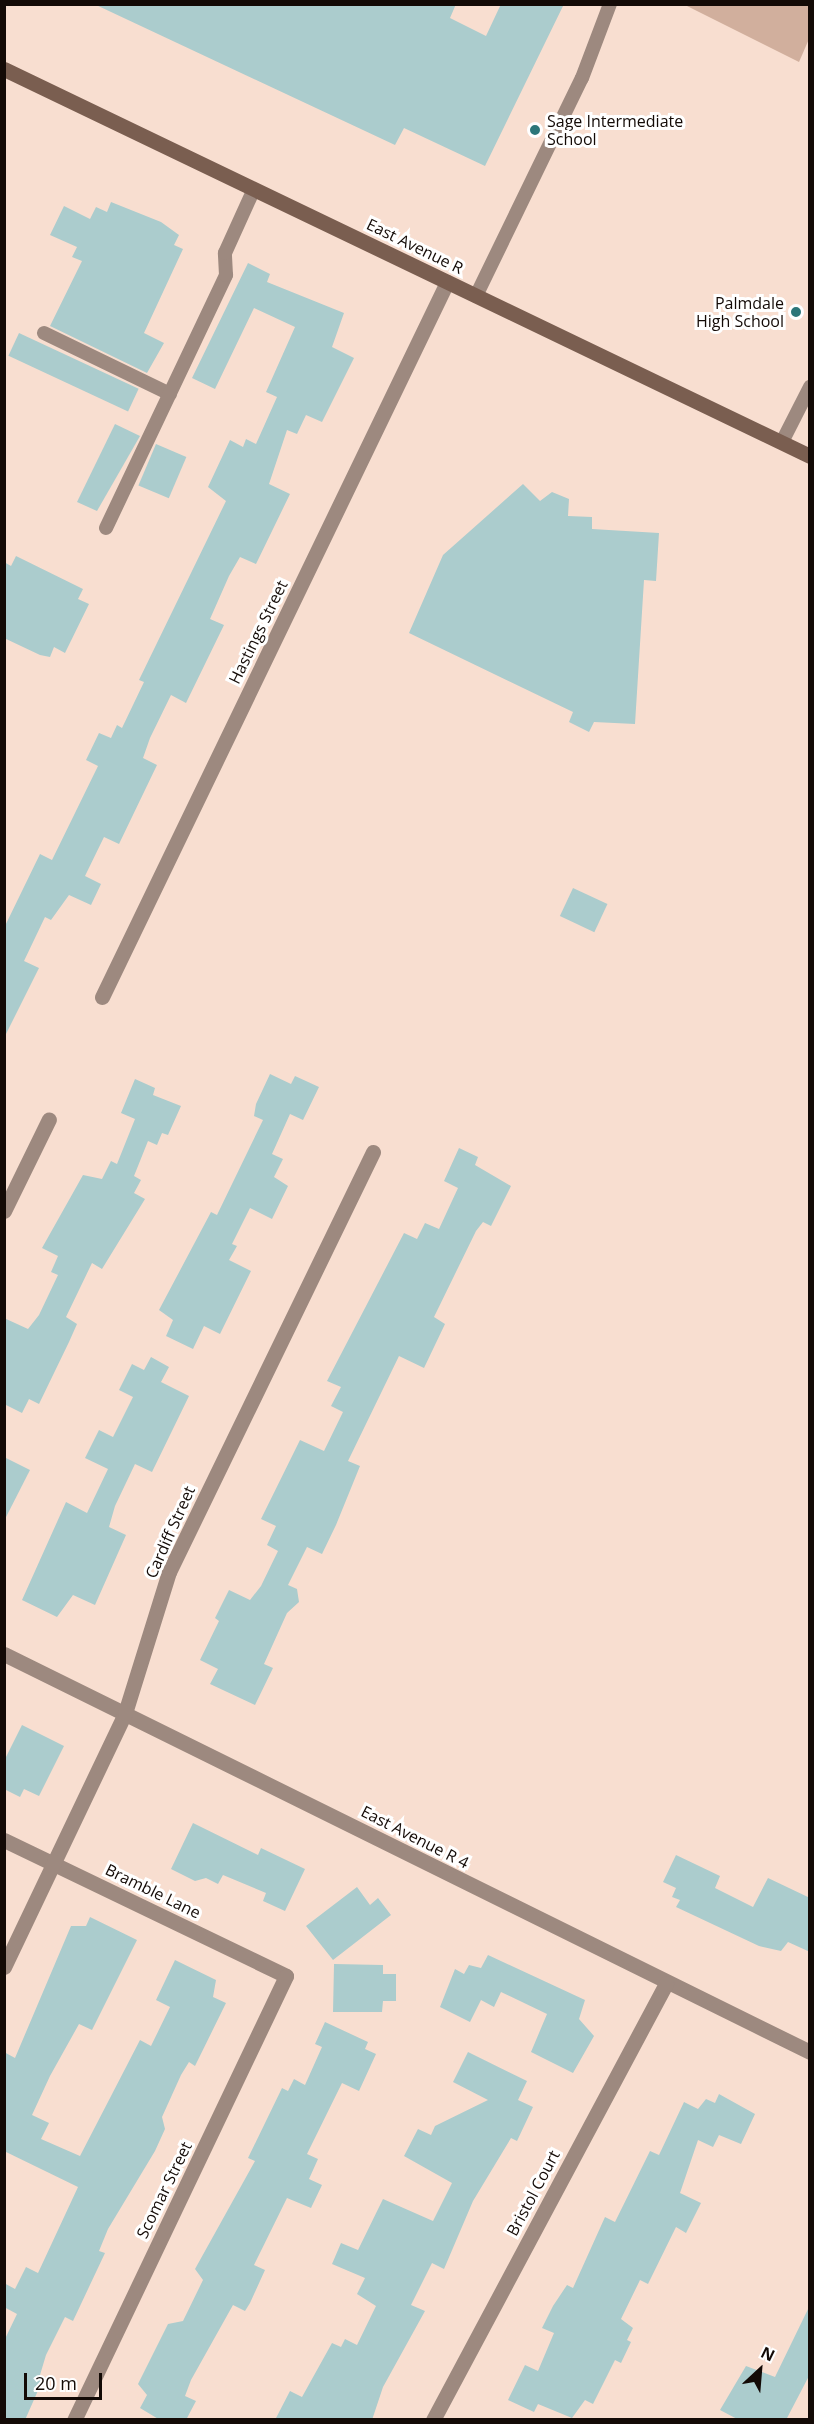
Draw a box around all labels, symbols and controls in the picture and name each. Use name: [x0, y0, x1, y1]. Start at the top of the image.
place label: Sage Intermediate School: [547, 111, 683, 149]
marker: Sage Intermediate School: [528, 123, 542, 137]
street label: East Avenue R: [364, 214, 466, 278]
place label: Palmdale High School: [696, 293, 784, 331]
marker: Palmdale High School: [789, 305, 803, 319]
street label: Hastings Street: [225, 577, 291, 687]
street label: Cardiff Street: [141, 1483, 199, 1581]
street label: East Avenue R 4: [358, 1802, 472, 1872]
street label: Bramble Lane: [102, 1860, 204, 1922]
street label: Scomar Street: [132, 2139, 196, 2241]
street label: Bristol Court: [503, 2147, 563, 2239]
north arrow: [730, 2340, 790, 2400]
text: N: [757, 2341, 779, 2367]
scale bar: [27, 2361, 105, 2399]
text: 20 m: [35, 2371, 77, 2395]

